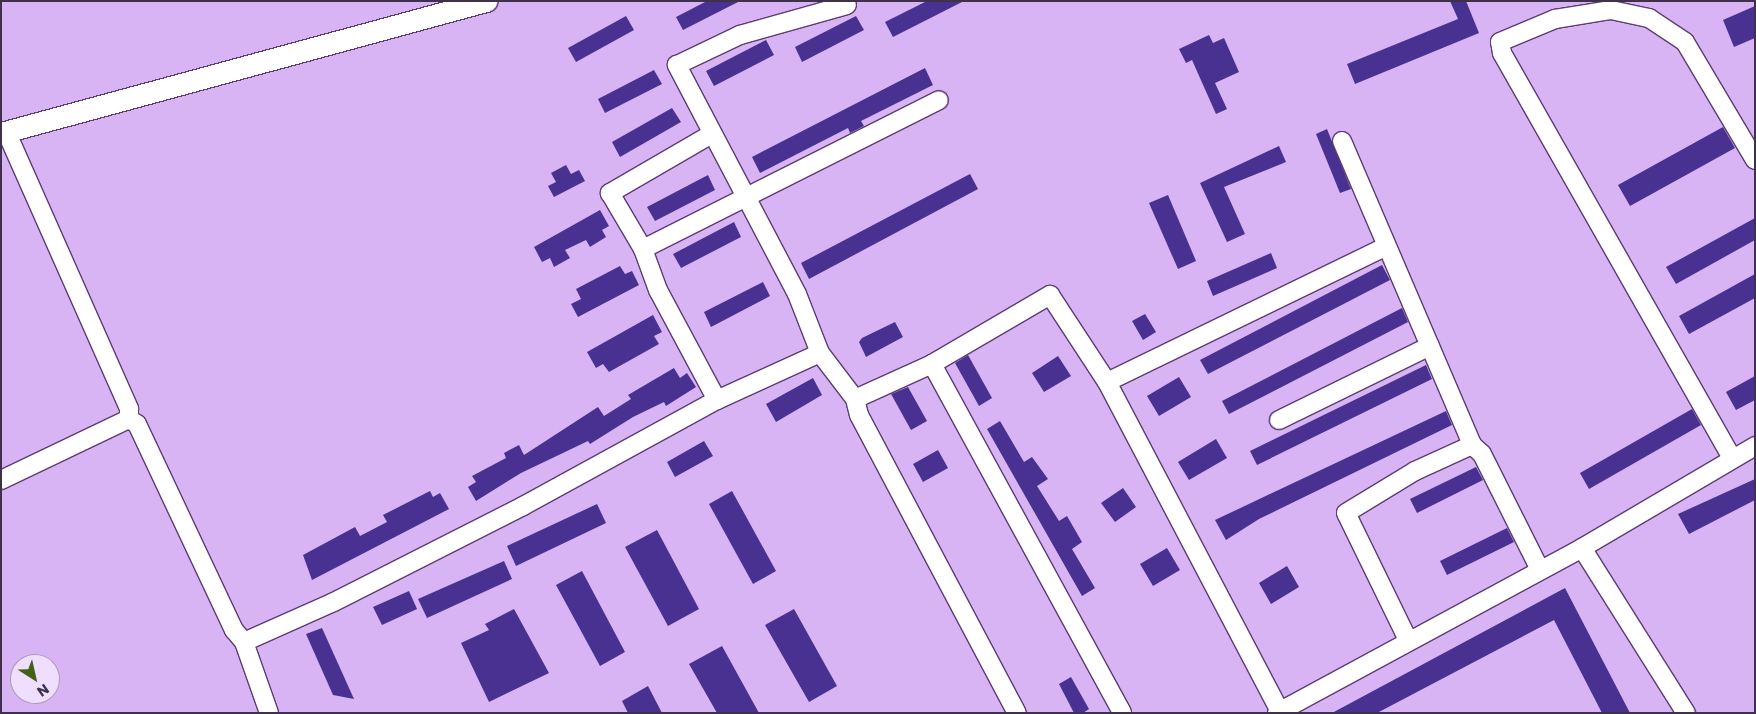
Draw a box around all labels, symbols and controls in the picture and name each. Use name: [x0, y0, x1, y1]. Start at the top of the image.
north arrow: [10, 654, 60, 704]
text: N: [33, 679, 53, 702]

